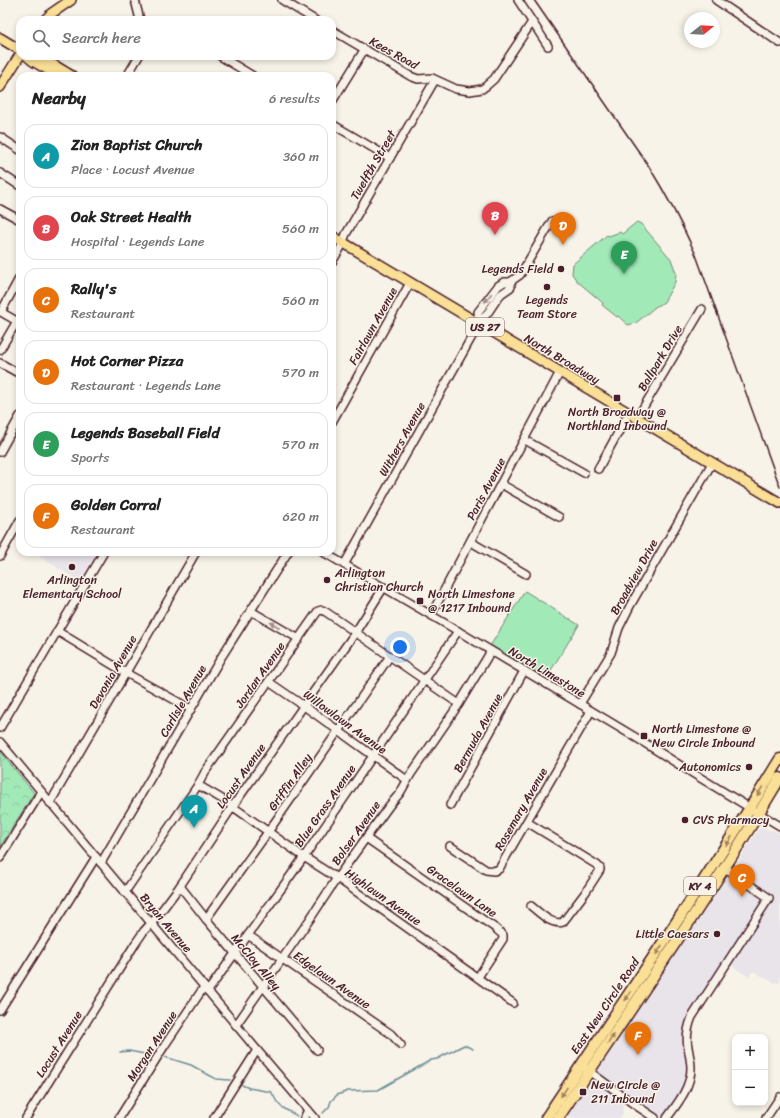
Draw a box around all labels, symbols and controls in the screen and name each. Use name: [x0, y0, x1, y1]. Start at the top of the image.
north arrow: [684, 12, 720, 48]
search box: [16, 16, 336, 60]
text: Search here: [62, 25, 141, 51]
icon: search: [30, 27, 52, 49]
street label: Kees Road: [365, 30, 423, 76]
text: Nearby: [32, 83, 86, 113]
text: 6 results: [269, 87, 320, 110]
street label: Twelfth Street: [344, 125, 403, 204]
text: Zion Baptist Church: [71, 132, 202, 158]
text: A: [42, 145, 50, 168]
text: 360 m: [283, 145, 319, 168]
text: Place · Locust Avenue: [71, 158, 195, 181]
pin: B: [482, 202, 508, 235]
text: Oak Street Health: [71, 204, 192, 230]
pin: D: [550, 212, 576, 245]
text: B: [42, 217, 50, 240]
text: 560 m: [282, 217, 319, 240]
text: Hospital · Legends Lane: [71, 230, 204, 253]
pin: E: [611, 241, 637, 274]
place label: Legends Field: [482, 258, 554, 280]
marker: Legends Field: [556, 264, 566, 274]
text: Rally's: [71, 276, 116, 302]
marker: Legends Team Store: [542, 282, 552, 292]
street label: Fairlawn Avenue: [342, 283, 404, 369]
text: C: [42, 289, 50, 312]
text: 560 m: [282, 289, 319, 312]
place label: Legends Team Store: [517, 289, 577, 325]
one-way arrow: [484, 293, 493, 304]
text: Restaurant: [71, 302, 135, 325]
road number: US 27: [466, 318, 504, 336]
street label: Ballpark Drive: [631, 320, 689, 396]
street label: North Broadway: [520, 328, 605, 391]
text: Hot Corner Pizza: [71, 348, 183, 374]
text: D: [42, 361, 50, 384]
text: 570 m: [282, 361, 319, 384]
text: Restaurant · Legends Lane: [71, 374, 221, 397]
marker: North Broadway @ Northland Inbound: [612, 393, 622, 403]
street label: Withers Avenue: [372, 398, 432, 480]
place label: North Broadway @ Northland Inbound: [567, 401, 668, 437]
text: Legends Baseball Field: [71, 420, 220, 446]
text: E: [42, 433, 50, 456]
text: 570 m: [282, 433, 319, 456]
text: Sports: [71, 446, 109, 469]
street label: Paris Avenue: [460, 454, 512, 524]
text: Golden Corral: [71, 492, 161, 518]
text: F: [42, 505, 50, 528]
text: 620 m: [283, 505, 319, 528]
text: Restaurant: [71, 518, 135, 541]
street label: Broadview Drive: [604, 535, 664, 619]
marker: Arlington Elementary School: [67, 562, 77, 572]
place label: Arlington Christian Church: [334, 562, 424, 598]
place label: Arlington Elementary School: [22, 569, 122, 605]
marker: Arlington Christian Church: [322, 575, 332, 585]
place label: North Limestone @ 1217 Inbound: [428, 583, 515, 619]
marker: North Limestone @ 1217 Inbound: [415, 596, 425, 606]
one-way arrow: [269, 622, 281, 629]
street label: Devonia Avenue: [83, 631, 143, 713]
street label: Jordan Avenue: [228, 637, 291, 714]
your location: [390, 637, 410, 657]
street label: North Limestone: [504, 640, 590, 704]
street label: Carlisle Avenue: [153, 660, 213, 741]
street label: Willowlawn Avenue: [298, 684, 392, 760]
street label: Bermuda Avenue: [447, 689, 509, 777]
place label: North Limestone @ New Circle Inbound: [652, 718, 756, 754]
marker: North Limestone @ New Circle Inbound: [639, 731, 649, 741]
street label: Locust Avenue: [210, 739, 272, 813]
street label: Griffin Alley: [262, 748, 318, 815]
place label: Autonomics: [678, 756, 741, 778]
street label: Blue Grass Avenue: [288, 760, 362, 852]
marker: Autonomics: [744, 762, 754, 772]
street label: Rosemary Avenue: [488, 763, 554, 855]
one-way arrow: [757, 785, 764, 797]
pin: A: [181, 795, 207, 828]
street label: Bolser Avenue: [325, 796, 387, 870]
place label: CVS Pharmacy: [693, 809, 770, 831]
marker: CVS Pharmacy: [680, 815, 690, 825]
one-way arrow: [726, 835, 733, 846]
street label: Gracelawn Lane: [422, 858, 502, 924]
street label: Highlawn Avenue: [340, 862, 426, 932]
pin: C: [729, 864, 755, 897]
road number: KY 4: [684, 877, 716, 895]
street label: Bryan Avenue: [134, 888, 198, 958]
place label: Little Caesars: [636, 923, 709, 945]
street label: McCloy Alley: [225, 928, 287, 996]
marker: Little Caesars: [712, 929, 722, 939]
street label: Edgelawn Avenue: [288, 945, 376, 1015]
one-way arrow: [655, 945, 663, 955]
street label: East New Circle Road: [564, 952, 647, 1059]
one-way arrow: [624, 991, 632, 1001]
street label: Locust Avenue: [30, 1006, 88, 1082]
street label: Morgan Avenue: [121, 1006, 183, 1086]
pin: F: [625, 1022, 651, 1055]
one-way arrow: [607, 1034, 615, 1045]
map controls: [732, 1034, 768, 1106]
button: +: [732, 1034, 768, 1070]
button: −: [732, 1070, 768, 1106]
place label: New Circle @ 211 Inbound: [591, 1074, 660, 1110]
one-way arrow: [560, 1087, 568, 1097]
marker: New Circle @ 211 Inbound: [578, 1087, 588, 1097]

